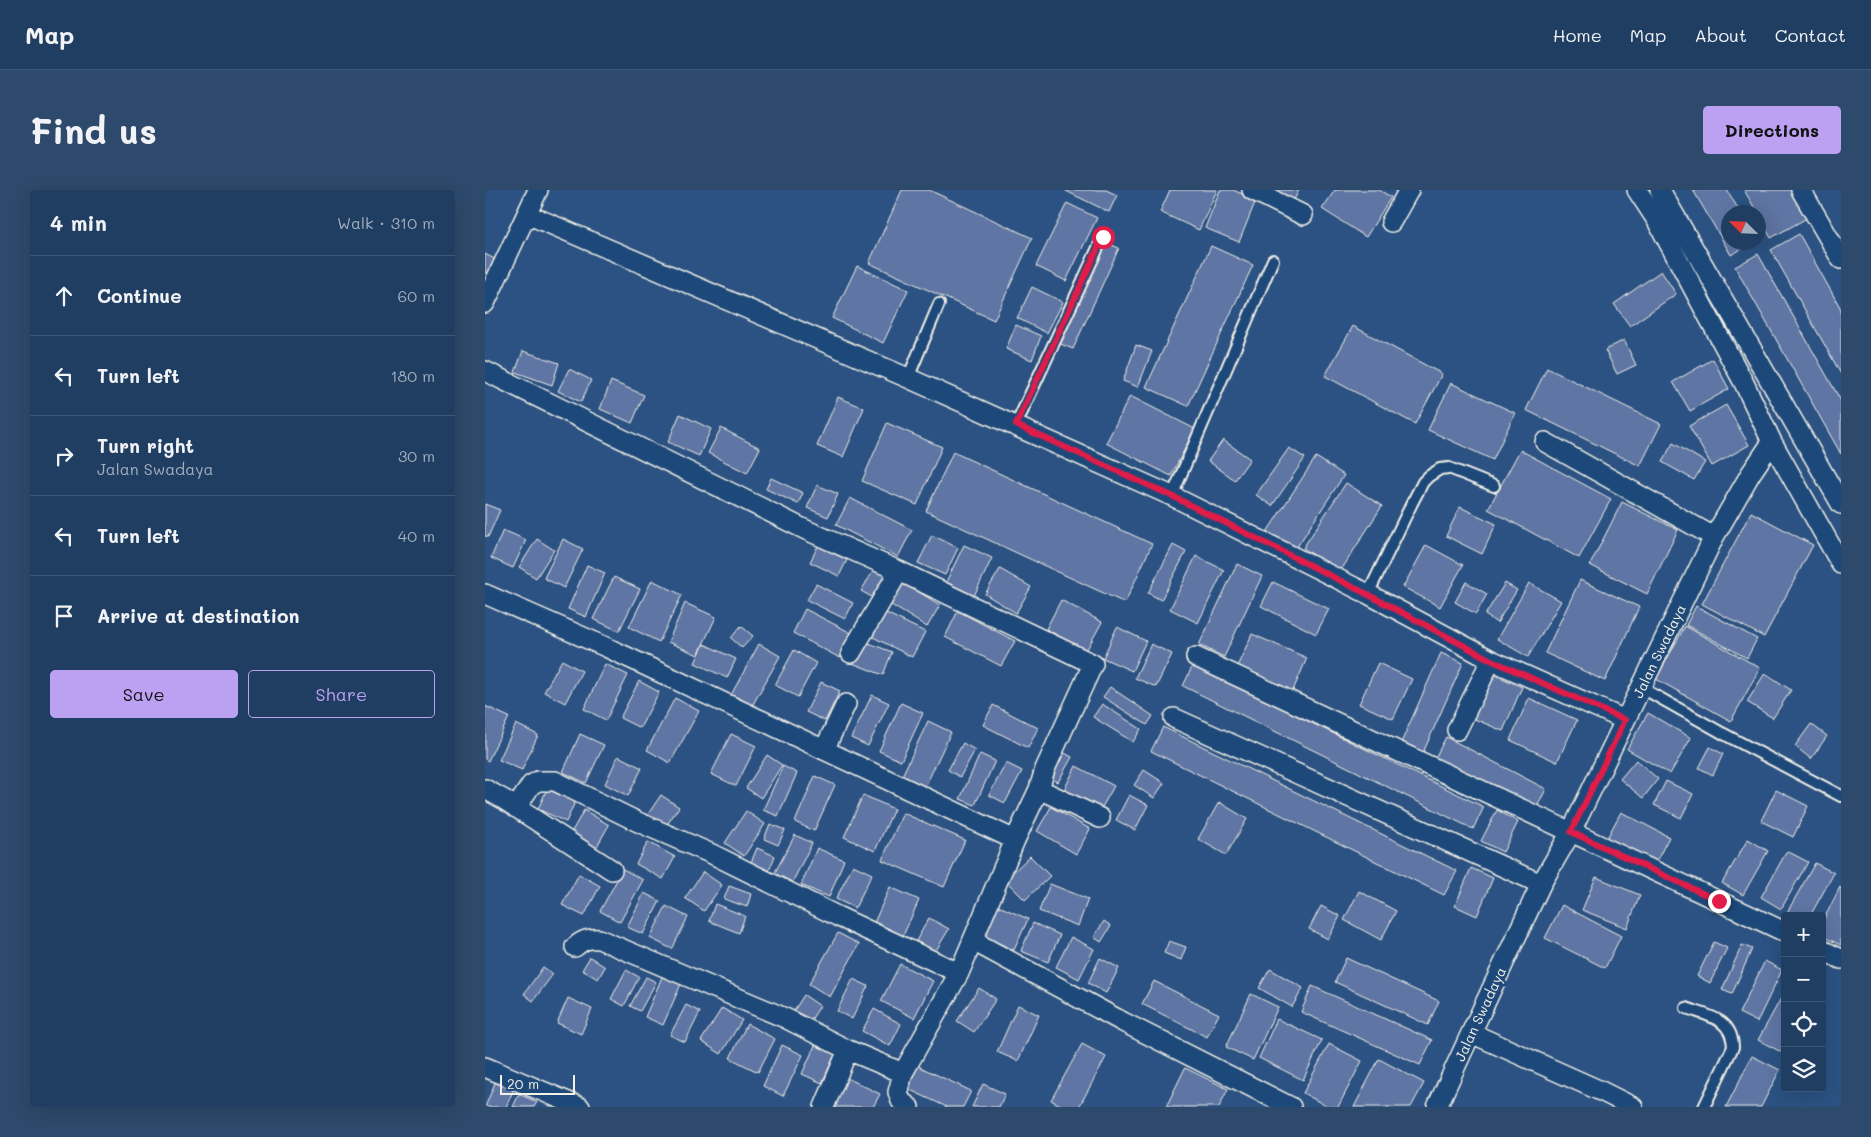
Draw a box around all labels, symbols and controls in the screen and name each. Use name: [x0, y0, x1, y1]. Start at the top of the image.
text: Map: [25, 19, 74, 50]
text: Home: [1553, 23, 1602, 47]
text: Map: [1630, 23, 1666, 47]
text: About: [1694, 23, 1747, 47]
text: Contact: [1775, 23, 1846, 47]
button: Directions: [1703, 106, 1841, 154]
text: Find us: [30, 107, 157, 153]
north arrow: [1721, 205, 1766, 250]
text: 4 min: [50, 209, 107, 236]
text: Walk · 310 m: [337, 212, 435, 233]
route start: [1092, 226, 1115, 249]
icon: ahead: [50, 282, 78, 310]
text: Continue: [97, 283, 182, 308]
text: 60 m: [398, 285, 435, 306]
icon: left: [50, 362, 78, 390]
text: Turn left: [97, 363, 180, 388]
text: 180 m: [390, 365, 435, 386]
text: Turn right: [97, 433, 194, 458]
icon: right: [50, 442, 78, 470]
text: 30 m: [398, 445, 435, 466]
text: Jalan Swadaya: [97, 458, 214, 479]
icon: left: [50, 522, 78, 550]
text: Turn left: [97, 523, 180, 548]
text: 40 m: [398, 525, 435, 546]
street label: Jalan Swadaya: [1628, 601, 1690, 701]
icon: arrive: [50, 602, 78, 630]
text: Arrive at destination: [97, 603, 300, 628]
button: Save: [50, 670, 238, 718]
button: Share: [248, 670, 435, 718]
route end: [1708, 890, 1731, 913]
map controls: [1781, 912, 1826, 1092]
button: +: [1781, 912, 1826, 957]
button: −: [1781, 957, 1826, 1002]
street label: Jalan Swadaya: [1450, 964, 1510, 1064]
button: locate: [1781, 1002, 1826, 1047]
button: layers: [1781, 1047, 1826, 1092]
scale bar: [500, 1072, 575, 1095]
text: 20 m: [507, 1074, 539, 1093]

